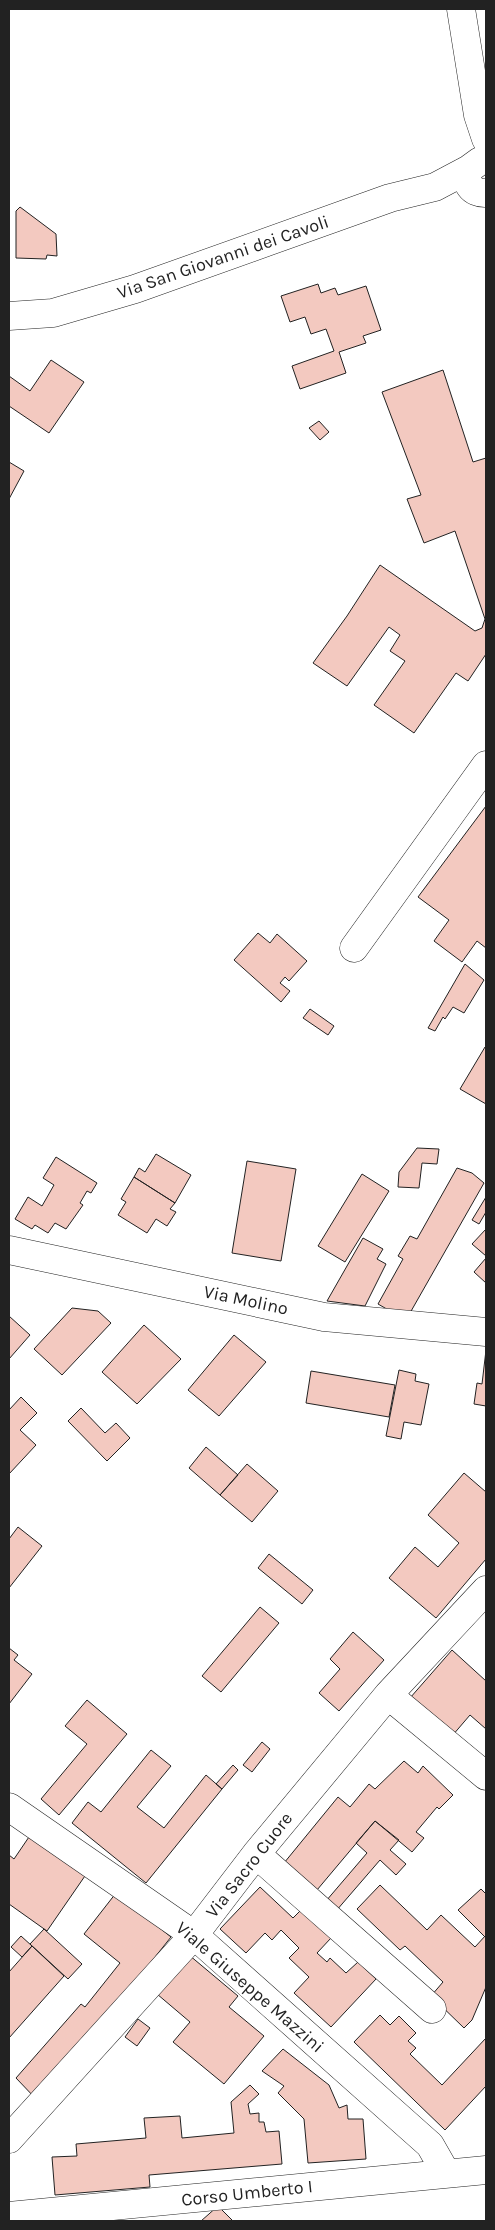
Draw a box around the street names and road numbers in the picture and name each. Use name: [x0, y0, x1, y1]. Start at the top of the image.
street label: Via San Giovanni dei Cavoli: [114, 210, 332, 304]
street label: Via Molino: [202, 1280, 290, 1320]
street label: Via Sacro Cuore: [201, 1808, 297, 1922]
street label: Viale Giuseppe Mazzini: [171, 1917, 329, 2057]
street label: Corso Umberto I: [180, 2175, 314, 2211]

